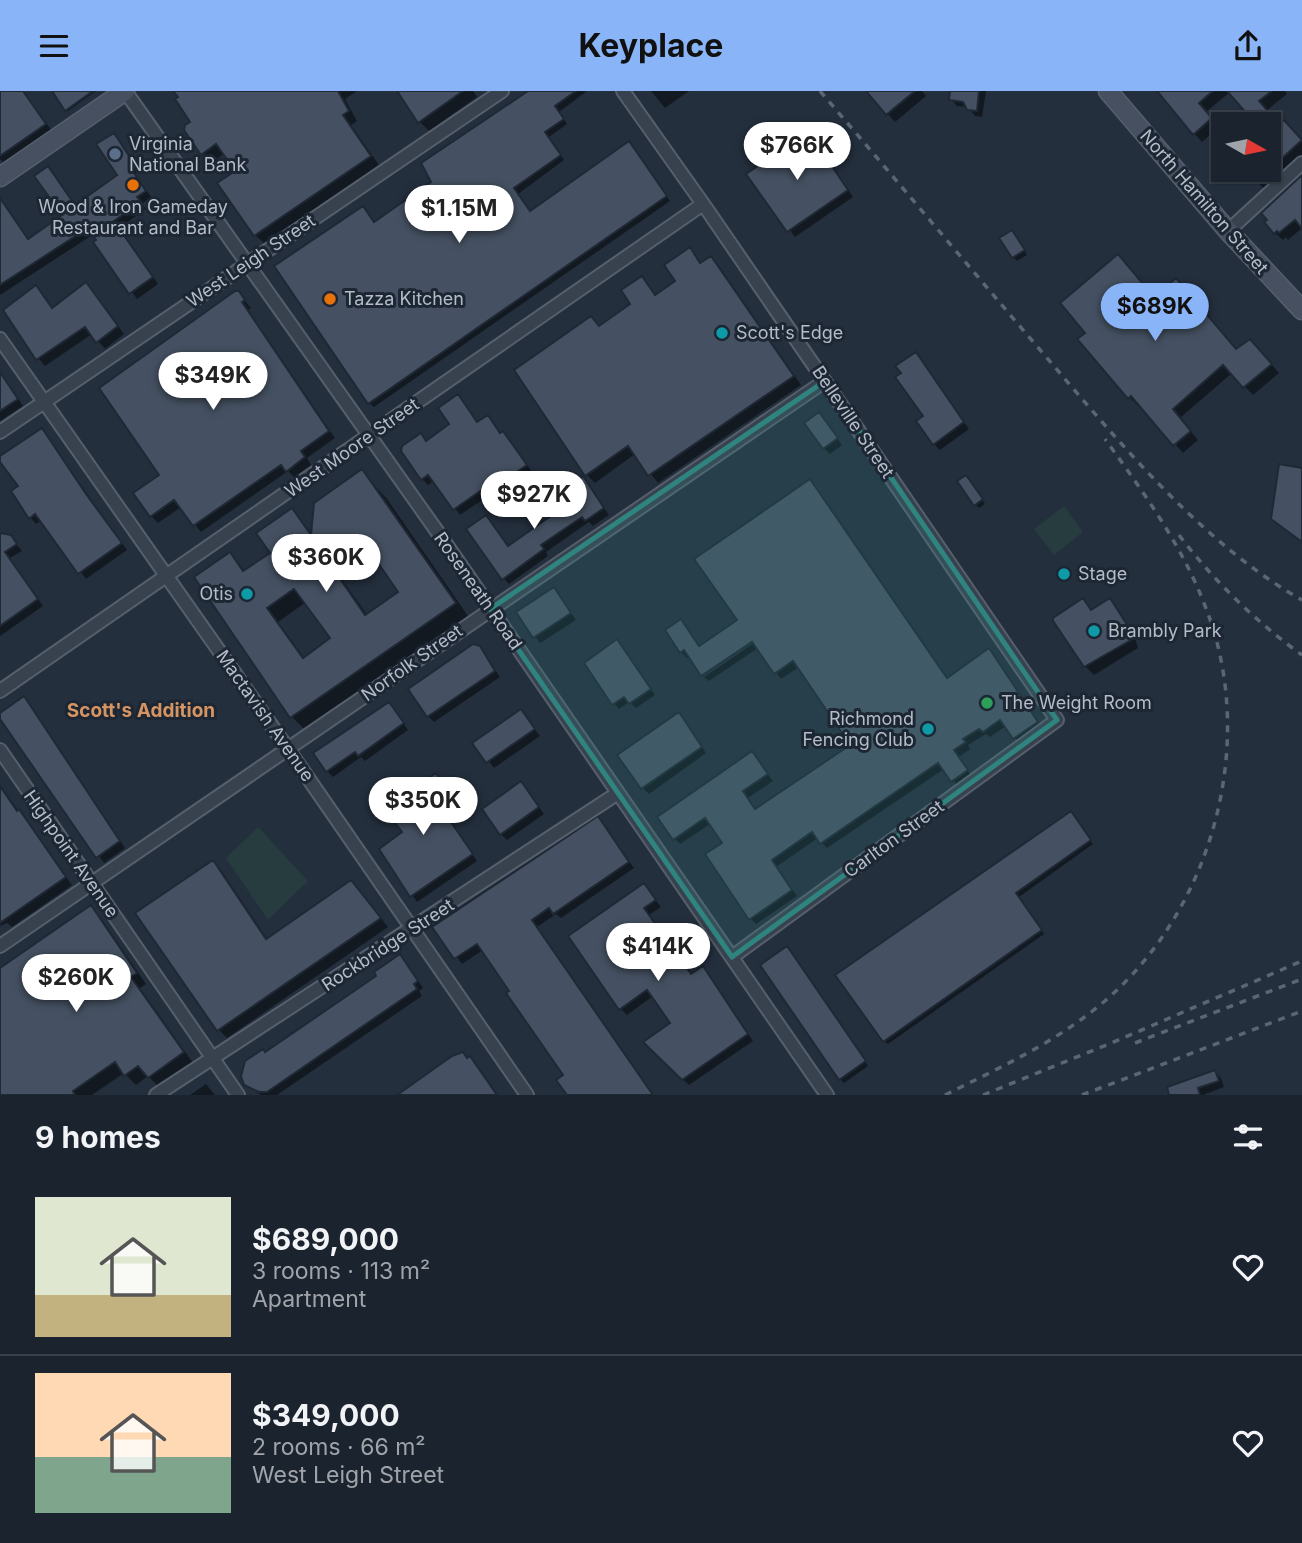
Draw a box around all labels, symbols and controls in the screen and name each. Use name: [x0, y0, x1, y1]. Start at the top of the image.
text: Keyplace: [579, 26, 723, 65]
icon: menu: [35, 27, 73, 65]
icon: share: [1229, 27, 1267, 65]
north arrow: [1211, 112, 1281, 182]
map controls: [1211, 112, 1281, 182]
pin: $766K: [748, 123, 846, 182]
street label: North Hamilton Street: [1136, 125, 1273, 278]
text: $766K: [760, 131, 834, 159]
place label: Virginia National Bank: [129, 133, 246, 175]
marker: Virginia National Bank: [107, 146, 123, 162]
marker: Wood & Iron Gameday Restaurant and Bar: [125, 177, 141, 193]
pin: $1.15M: [402, 185, 516, 245]
text: $1.15M: [421, 194, 497, 222]
place label: Wood & Iron Gameday Restaurant and Bar: [38, 196, 228, 238]
street label: West Leigh Street: [183, 210, 319, 311]
pin: $689K: [1106, 283, 1204, 343]
place label: Tazza Kitchen: [344, 288, 464, 309]
marker: Tazza Kitchen: [322, 291, 338, 307]
text: $689K: [1117, 292, 1193, 320]
place label: Scott's Edge: [736, 322, 843, 343]
marker: Scott's Edge: [714, 325, 730, 341]
pin: $349K: [164, 353, 262, 412]
text: $349K: [175, 361, 251, 389]
street label: Belleville Street: [808, 362, 899, 482]
street label: West Moore Street: [281, 393, 423, 502]
pin: $927K: [485, 471, 583, 531]
text: $927K: [497, 480, 571, 508]
street label: Roseneath Road: [430, 528, 527, 653]
pin: $360K: [277, 535, 375, 594]
text: $360K: [288, 543, 364, 571]
place label: Stage: [1078, 563, 1127, 584]
marker: Stage: [1056, 566, 1072, 582]
place label: Otis: [199, 583, 233, 604]
marker: Otis: [239, 586, 255, 602]
street label: Norfolk Street: [357, 620, 466, 705]
place label: Brambly Park: [1108, 620, 1222, 641]
marker: Brambly Park: [1086, 623, 1102, 639]
street label: Mactavish Avenue: [212, 646, 319, 785]
place label: The Weight Room: [1001, 692, 1152, 713]
marker: The Weight Room: [979, 695, 995, 711]
district label: Scott's Addition: [67, 699, 215, 722]
place label: Richmond Fencing Club: [802, 708, 914, 750]
marker: Richmond Fencing Club: [920, 721, 936, 737]
pin: $350K: [374, 777, 472, 837]
street label: Highpoint Avenue: [20, 786, 123, 921]
text: $350K: [385, 786, 461, 814]
street label: Carlton Street: [840, 795, 948, 882]
street label: Rockbridge Street: [318, 894, 458, 995]
pin: $414K: [609, 923, 707, 983]
text: $414K: [622, 932, 694, 960]
pin: $260K: [27, 955, 125, 1014]
text: $260K: [38, 963, 114, 991]
icon: filters: [1229, 1118, 1267, 1156]
text: 9 homes: [35, 1119, 161, 1155]
text: $689,000: [252, 1221, 399, 1257]
icon: home: [91, 1225, 175, 1309]
icon: heart: [1229, 1248, 1267, 1286]
text: 3 rooms · 113 m²: [252, 1257, 430, 1285]
text: Apartment: [252, 1285, 366, 1313]
text: $349,000: [252, 1397, 400, 1433]
icon: home: [91, 1401, 175, 1485]
icon: heart: [1229, 1424, 1267, 1462]
text: 2 rooms · 66 m²: [252, 1433, 426, 1461]
text: West Leigh Street: [252, 1461, 444, 1489]

